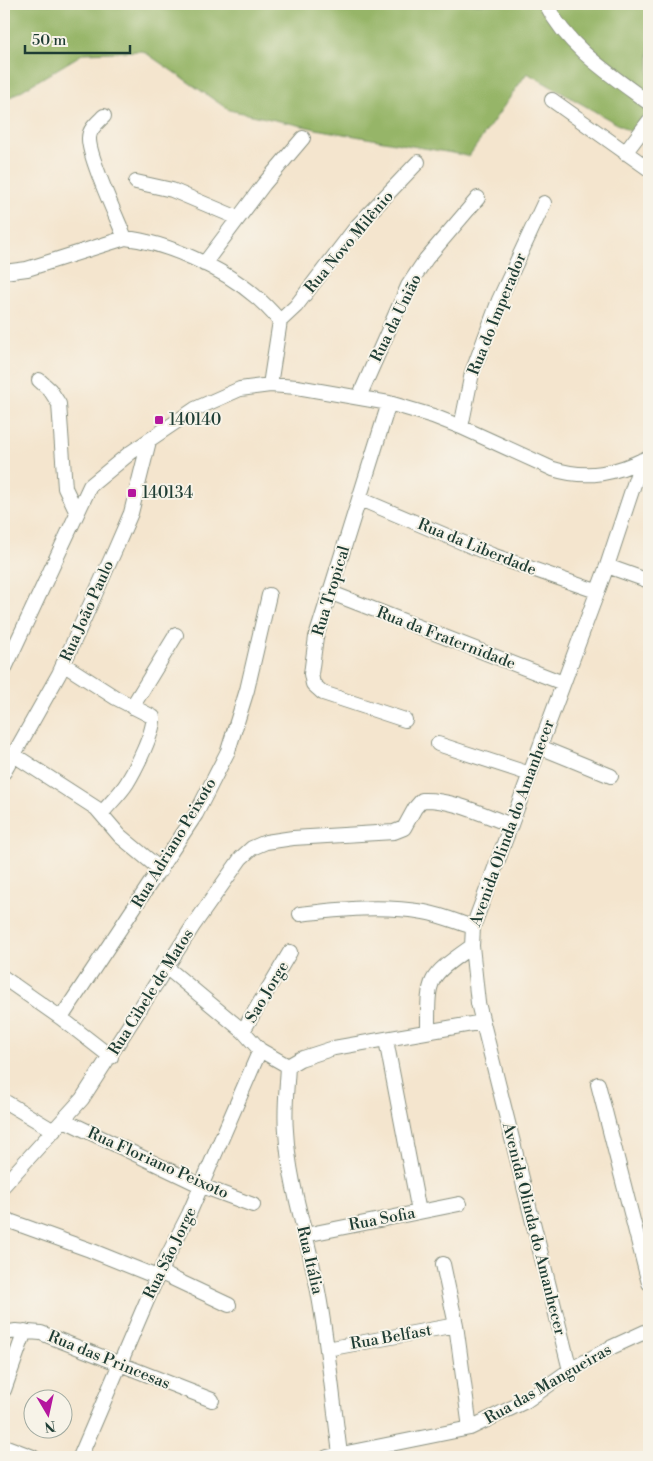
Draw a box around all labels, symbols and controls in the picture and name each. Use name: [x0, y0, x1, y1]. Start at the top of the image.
scale bar: [25, 22, 130, 54]
text: 50 m: [32, 31, 66, 50]
street label: Rua Novo Milênio: [300, 187, 398, 297]
street label: Rua do Imperador: [463, 250, 531, 378]
street label: Rua da União: [366, 271, 426, 365]
place label: 140140: [169, 410, 221, 430]
marker: 140140: [153, 414, 165, 426]
place label: 140134: [142, 483, 194, 503]
marker: 140134: [126, 487, 138, 499]
street label: Rua da Liberdade: [415, 514, 539, 580]
street label: Rua Tropical: [308, 543, 354, 639]
street label: Rua João Paulo: [56, 557, 118, 665]
street label: Rua da Fraternidade: [374, 602, 518, 674]
street label: Avenida Olinda do Amanhecer: [465, 717, 559, 930]
street label: Rua Adriano Peixoto: [127, 774, 221, 912]
street label: Rua Cibele de Matos: [104, 925, 198, 1059]
street label: Sao Jorge: [241, 958, 293, 1026]
street label: Avenida Olinda do Amanhecer: [498, 1120, 570, 1338]
street label: Rua Floriano Peixoto: [84, 1123, 232, 1203]
street label: Rua Sofia: [347, 1203, 418, 1235]
street label: Rua São Jorge: [139, 1204, 201, 1302]
street label: Rua Itália: [292, 1224, 328, 1297]
street label: Rua Belfast: [349, 1320, 434, 1354]
street label: Rua das Princesas: [45, 1326, 173, 1394]
street label: Rua das Mangueiras: [481, 1339, 615, 1429]
north arrow: [22, 1388, 72, 1438]
text: N: [43, 1416, 57, 1436]

